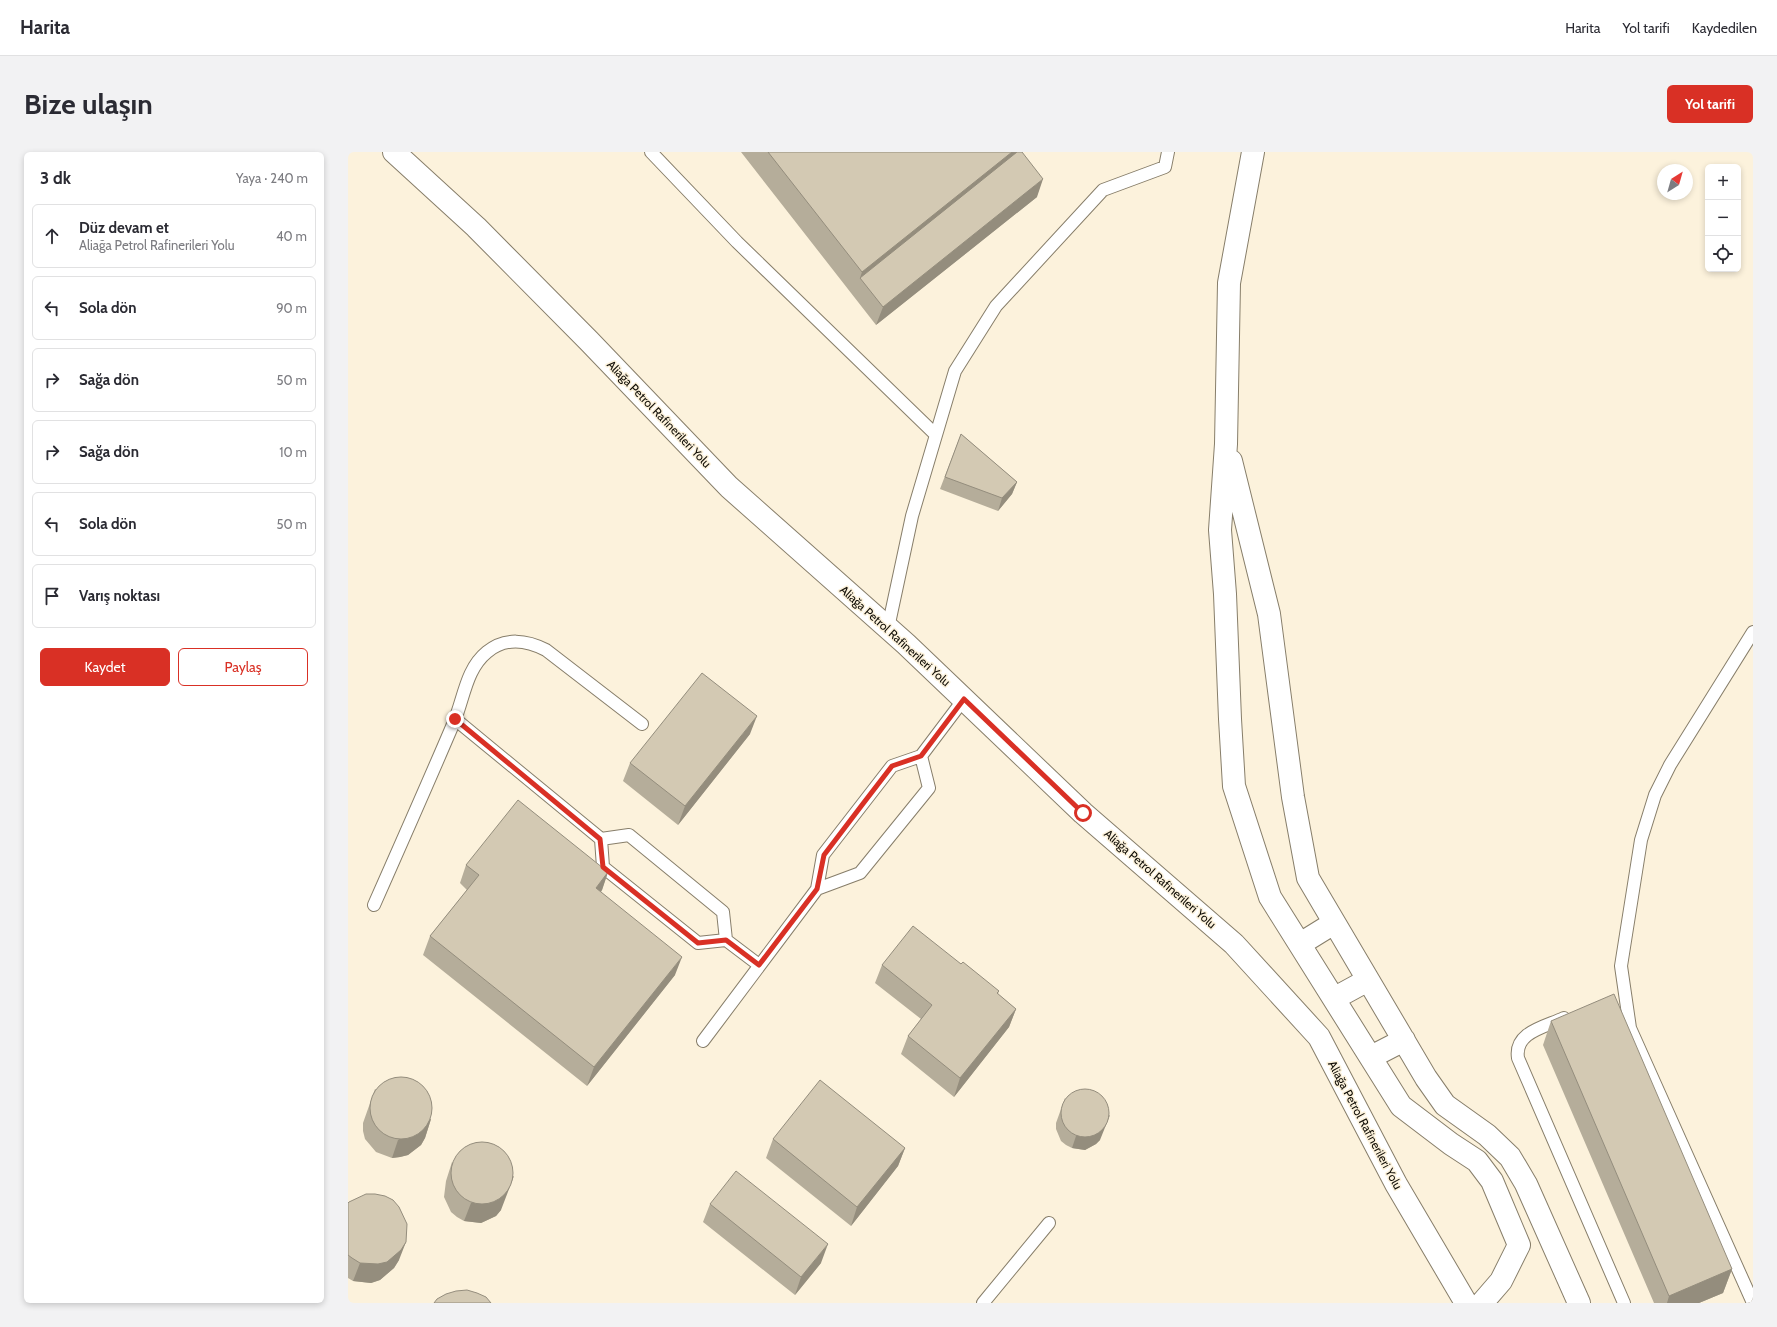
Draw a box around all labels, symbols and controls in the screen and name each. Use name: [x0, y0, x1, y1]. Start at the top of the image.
text: Harita: [20, 16, 70, 39]
text: Harita: [1565, 19, 1600, 37]
text: Yol tarifi: [1622, 19, 1670, 37]
text: Kaydedilen: [1692, 19, 1757, 37]
button: Yol tarifi: [1667, 85, 1753, 123]
text: Bize ulaşın: [24, 87, 153, 121]
north arrow: [1657, 164, 1693, 200]
map controls: [1705, 164, 1741, 272]
button: +: [1705, 164, 1741, 200]
text: 3 dk: [40, 168, 71, 188]
text: Yaya · 240 m: [236, 170, 308, 186]
button: −: [1705, 200, 1741, 236]
text: Düz devam et: [79, 219, 169, 237]
icon: ahead: [41, 225, 63, 247]
text: 40 m: [276, 228, 307, 244]
button: locate: [1705, 236, 1741, 272]
text: Aliağa Petrol Rafinerileri Yolu: [79, 237, 235, 253]
icon: left: [41, 297, 63, 319]
text: Sola dön: [79, 299, 136, 317]
text: 90 m: [276, 300, 307, 316]
street label: Aliağa Petrol Rafinerileri Yolu: [604, 357, 715, 471]
icon: right: [41, 369, 63, 391]
text: Sağa dön: [79, 371, 139, 389]
text: 50 m: [277, 372, 307, 388]
icon: right: [41, 441, 63, 463]
text: Sağa dön: [79, 443, 139, 461]
text: 10 m: [279, 444, 307, 460]
icon: left: [41, 513, 63, 535]
text: Sola dön: [79, 515, 136, 533]
text: 50 m: [277, 516, 307, 532]
street label: Aliağa Petrol Rafinerileri Yolu: [837, 582, 954, 689]
icon: arrive: [41, 585, 63, 607]
text: Varış noktası: [79, 587, 160, 605]
button: Kaydet: [40, 648, 170, 686]
button: Paylaş: [178, 648, 308, 686]
route end: [446, 710, 464, 728]
route start: [1074, 804, 1092, 822]
street label: Aliağa Petrol Rafinerileri Yolu: [1101, 826, 1219, 931]
street label: Aliağa Petrol Rafinerileri Yolu: [1325, 1058, 1406, 1192]

